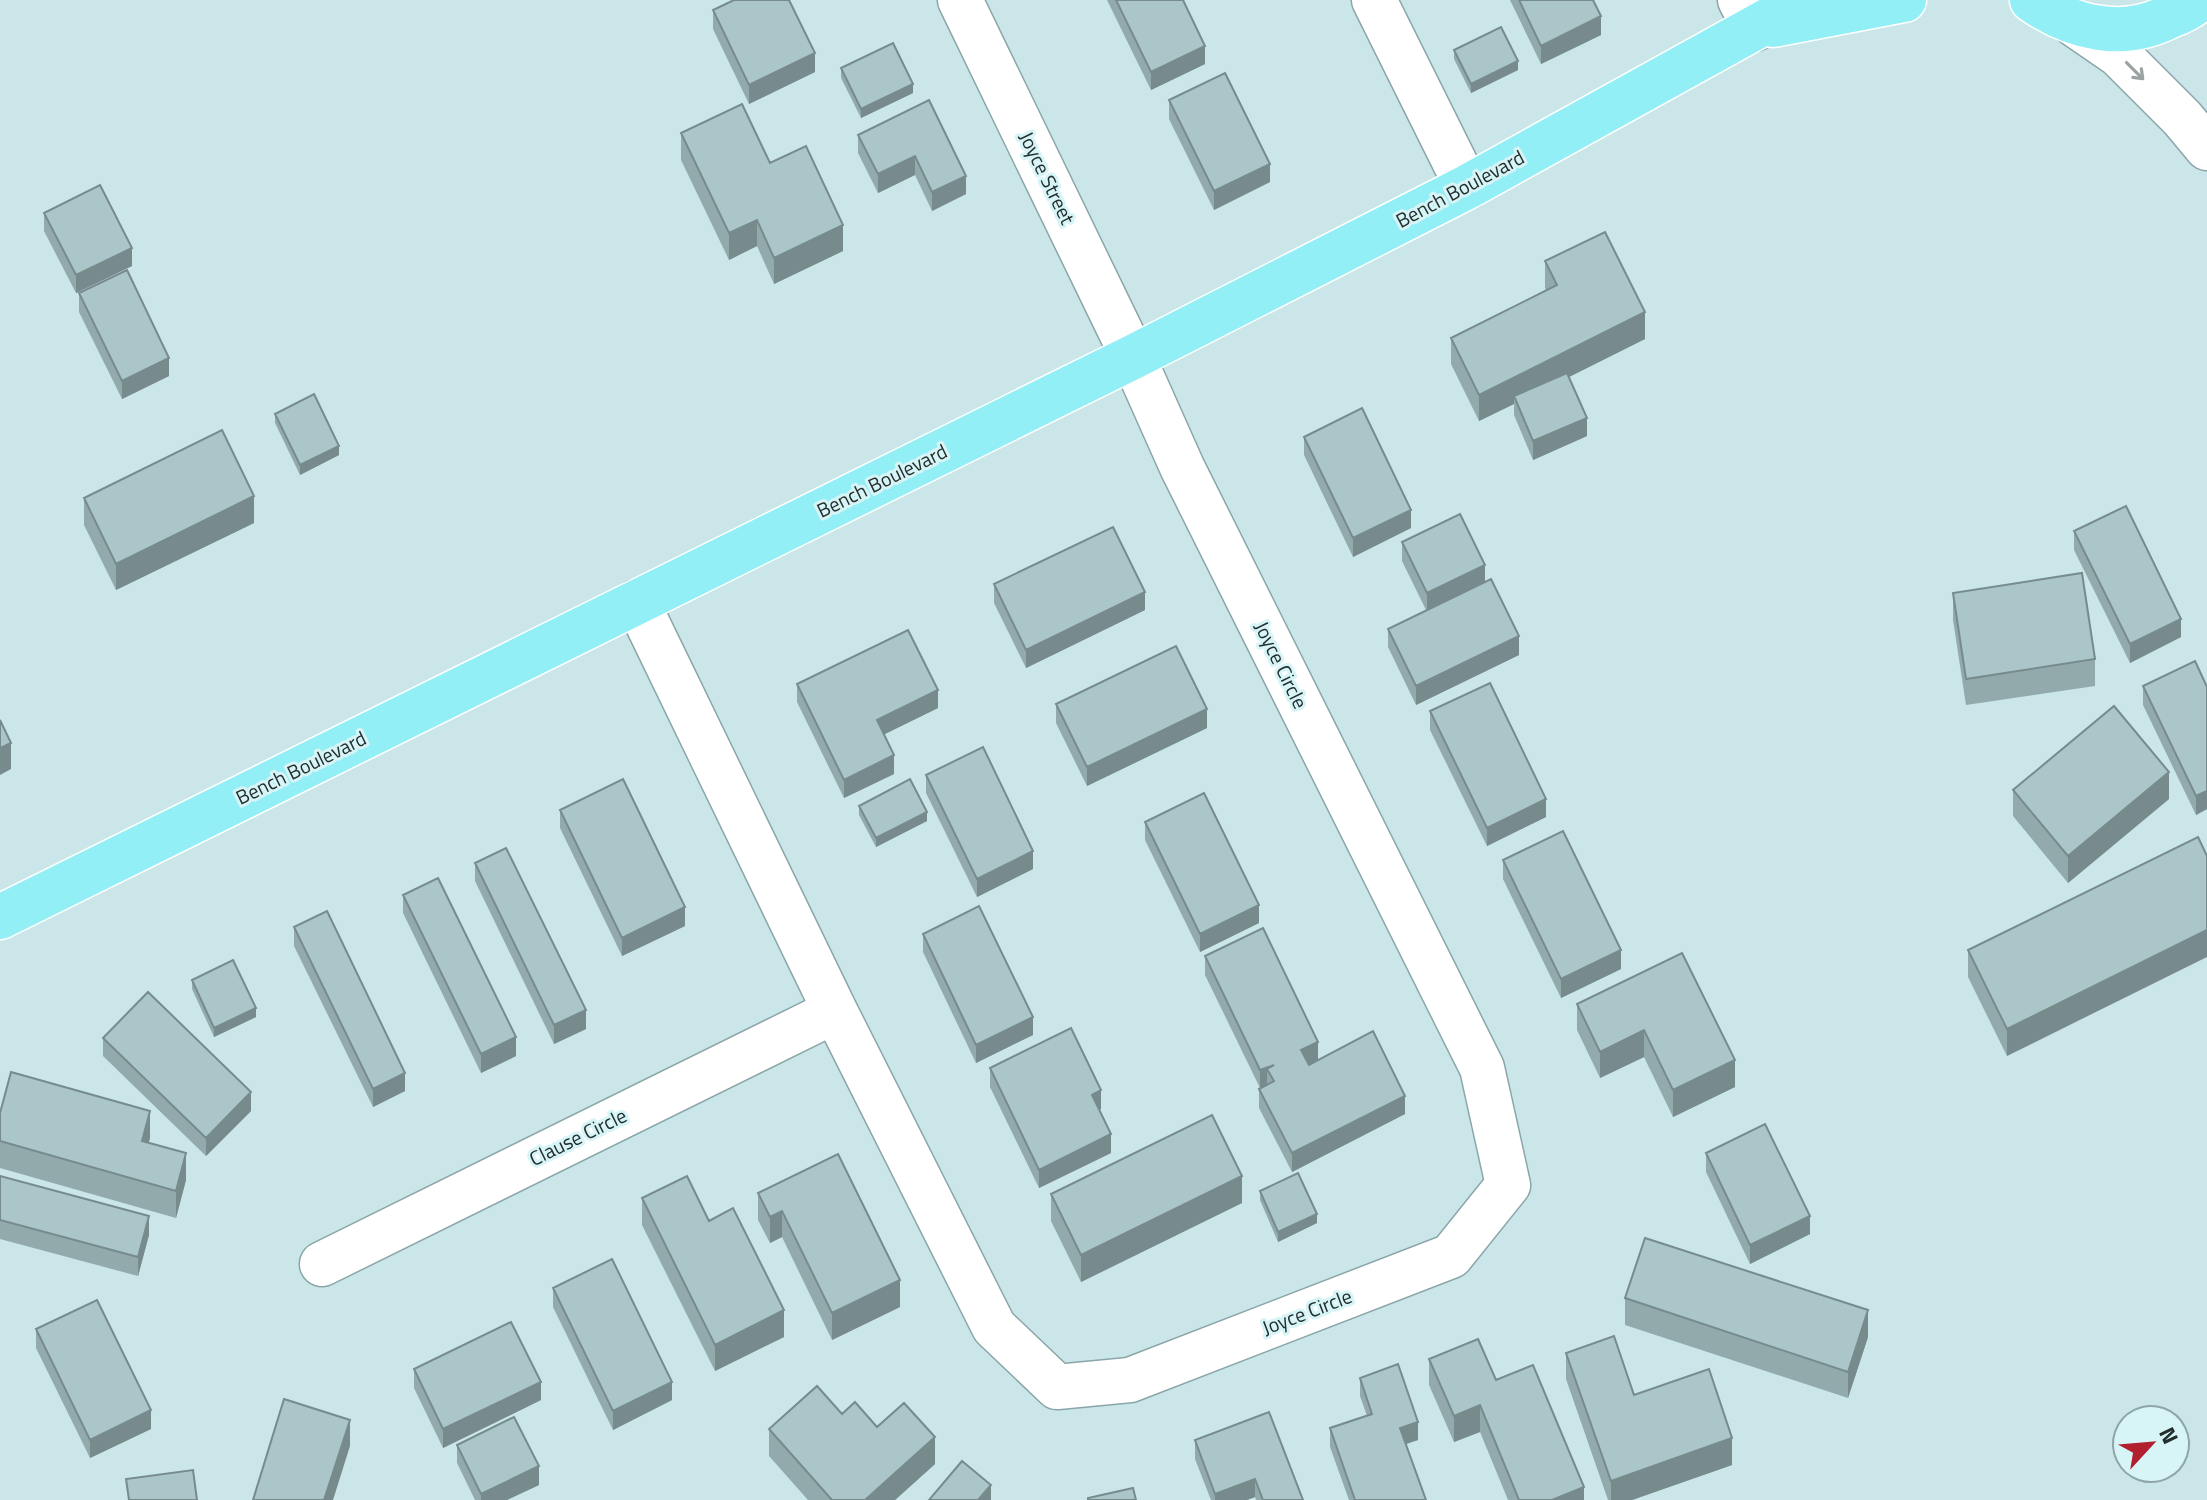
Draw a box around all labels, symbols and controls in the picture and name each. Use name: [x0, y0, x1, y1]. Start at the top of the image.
one-way arrow: [2125, 61, 2144, 80]
street label: Joyce Street: [1012, 126, 1083, 230]
street label: Bench Boulevard: [1390, 142, 1530, 236]
street label: Bench Boulevard: [811, 436, 952, 526]
street label: Joyce Circle: [1247, 616, 1316, 714]
street label: Bench Boulevard: [230, 723, 371, 813]
street label: Clause Circle: [524, 1100, 632, 1174]
street label: Joyce Circle: [1257, 1280, 1356, 1343]
north arrow: [2111, 1404, 2191, 1484]
text: N: [2150, 1421, 2188, 1450]

